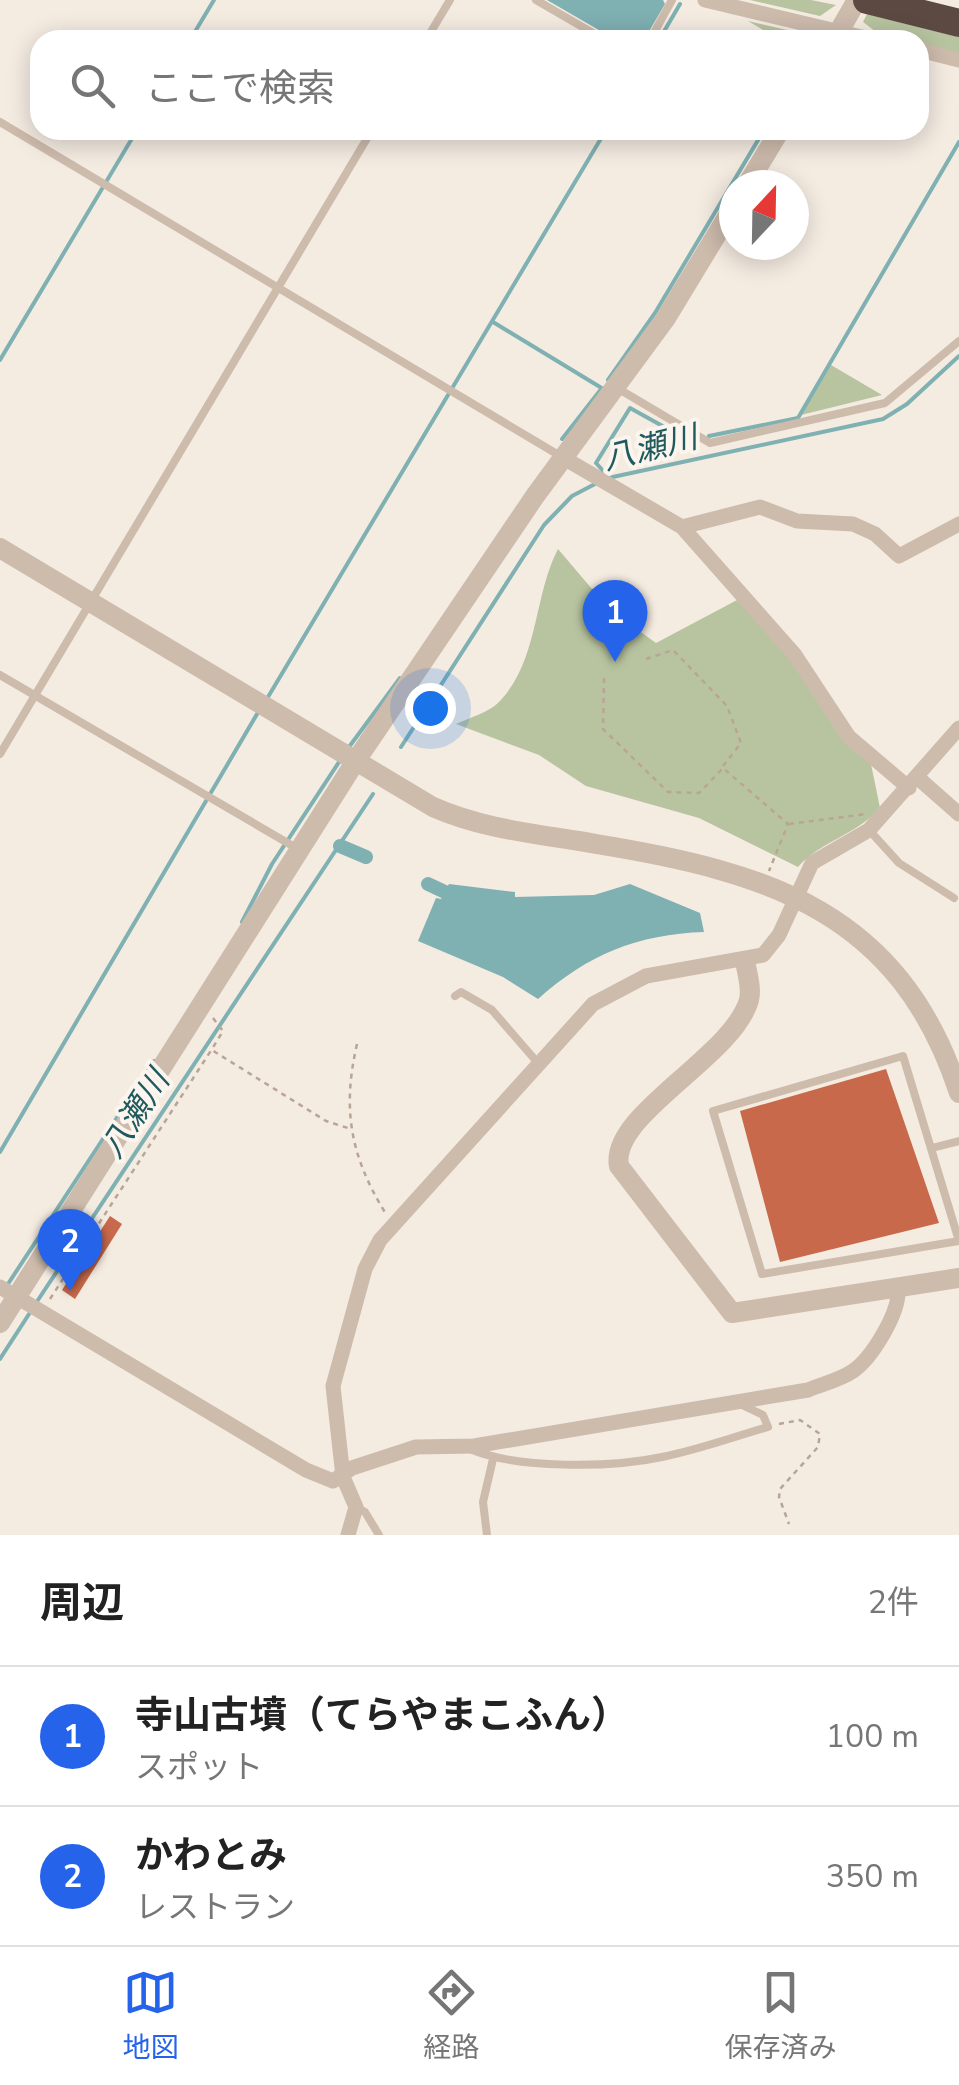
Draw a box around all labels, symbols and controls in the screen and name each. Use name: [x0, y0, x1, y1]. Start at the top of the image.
search box: [30, 30, 929, 140]
icon: search: [65, 58, 120, 113]
text: ここで検索: [145, 63, 335, 114]
north arrow: [719, 170, 809, 260]
water label: 八瀬川: [598, 415, 705, 480]
pin: 1: [582, 580, 648, 662]
your location: [405, 683, 456, 734]
water label: 八瀬川: [91, 1060, 181, 1166]
pin: 2: [38, 1208, 102, 1291]
text: 周辺: [40, 1575, 124, 1632]
text: 2件: [868, 1581, 919, 1624]
text: 寺山古墳（てらやまこふん）: [135, 1690, 629, 1741]
text: 1: [63, 1715, 82, 1758]
text: 100 m: [826, 1715, 919, 1758]
text: スポット: [135, 1746, 263, 1789]
text: かわとみ: [135, 1830, 287, 1881]
text: 2: [63, 1855, 82, 1898]
text: 350 m: [826, 1855, 919, 1898]
text: レストラン: [135, 1886, 295, 1929]
tab: 地図: [122, 1965, 179, 2067]
tab: 経路: [423, 1965, 480, 2067]
tab: 保存済み: [724, 1965, 837, 2067]

